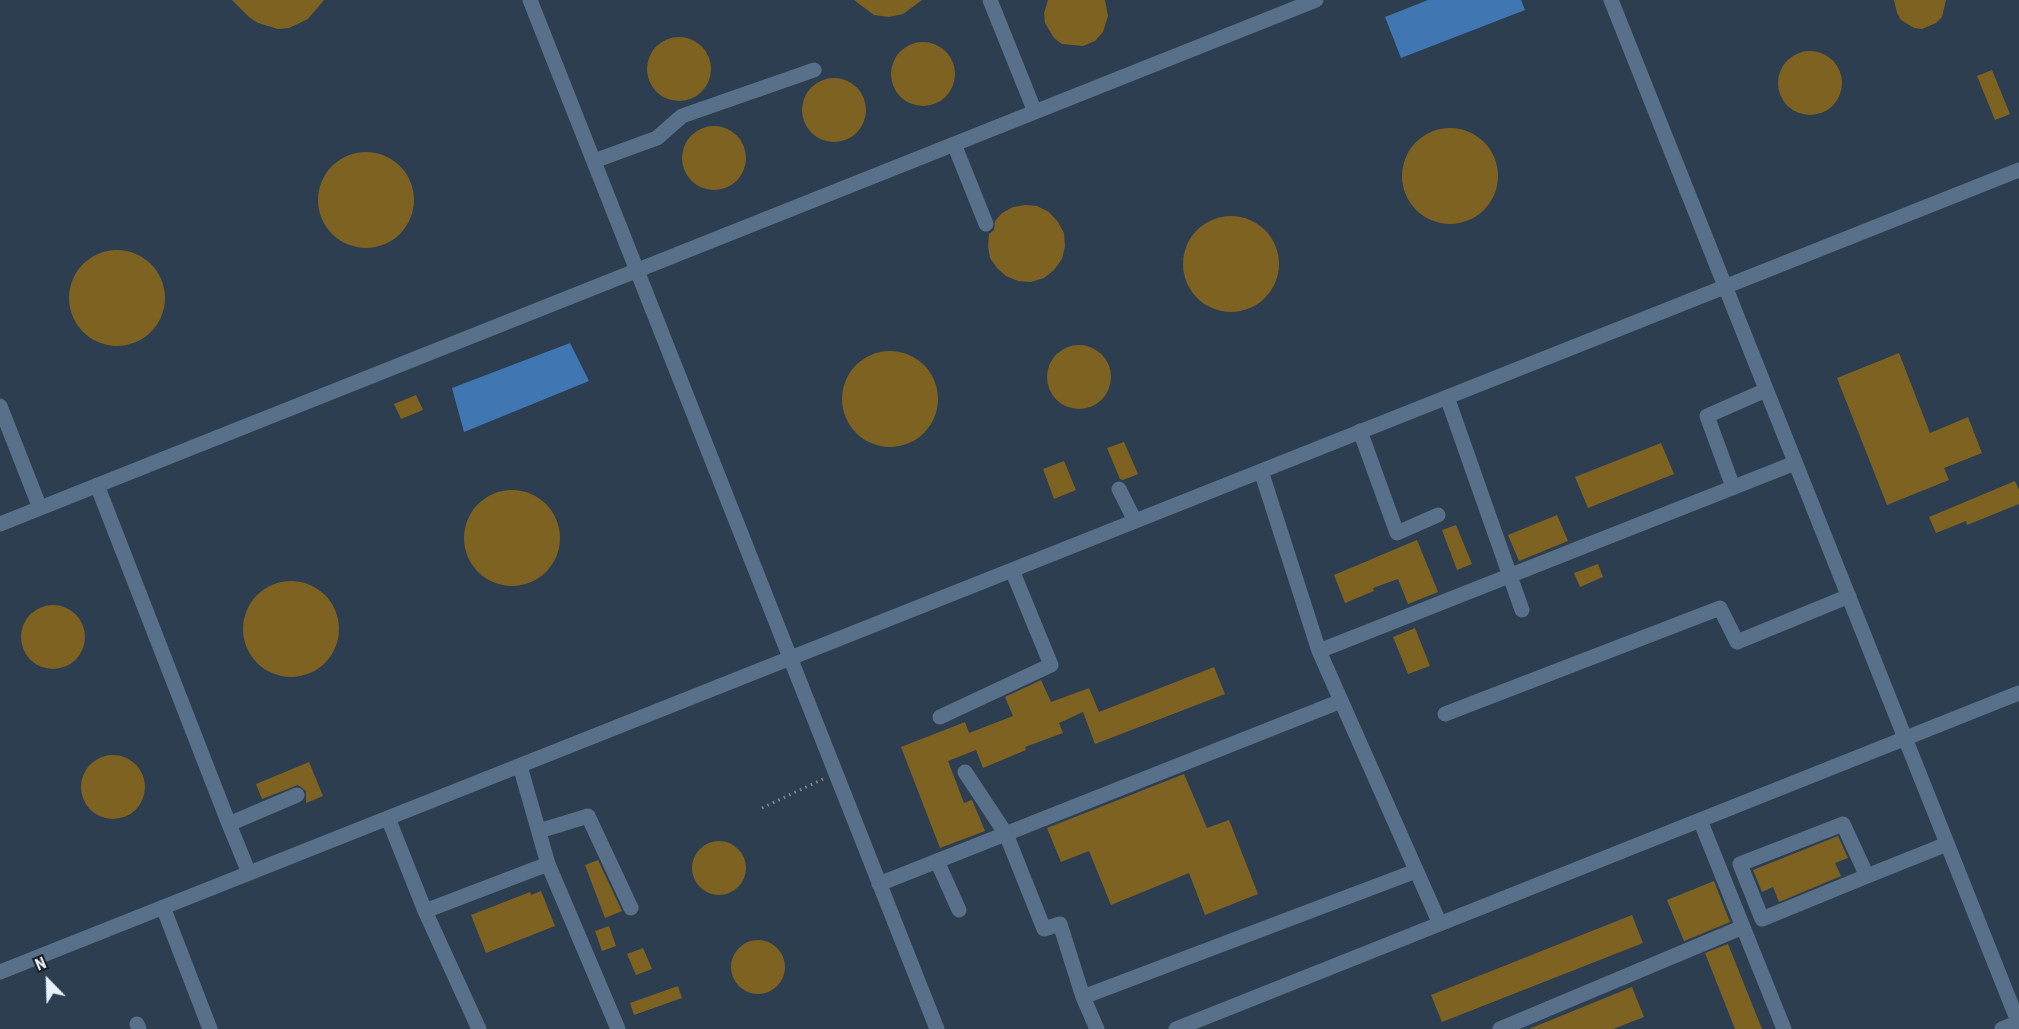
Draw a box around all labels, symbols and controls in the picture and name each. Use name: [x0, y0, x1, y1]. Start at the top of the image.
north arrow: [18, 951, 78, 1011]
text: N: [33, 953, 49, 975]

